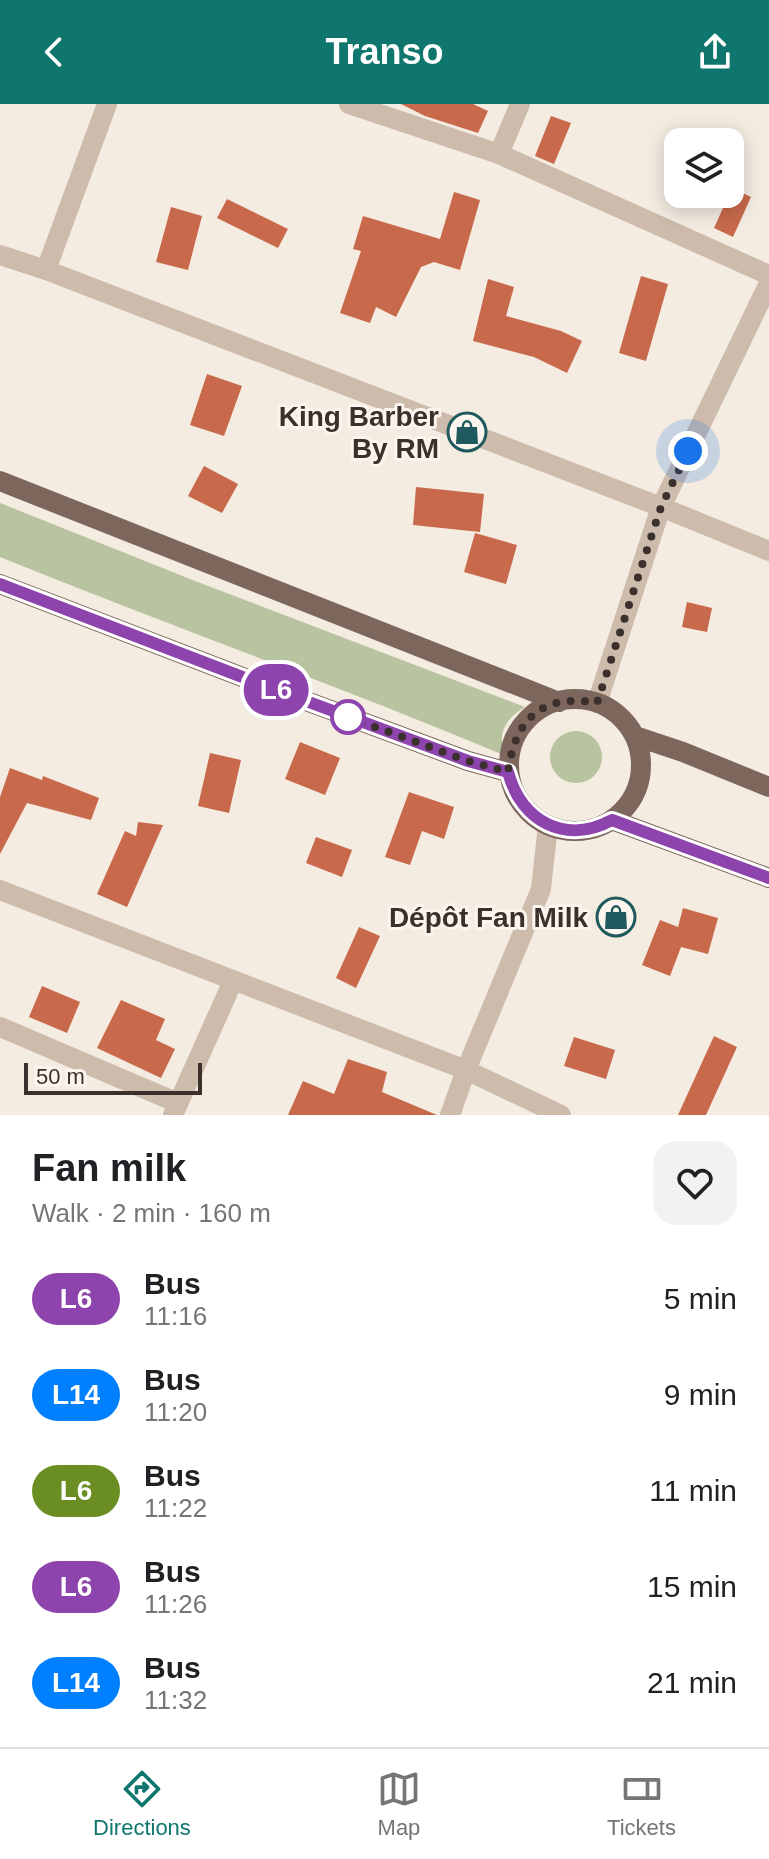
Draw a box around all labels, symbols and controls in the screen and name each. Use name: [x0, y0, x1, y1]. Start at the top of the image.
icon: back: [32, 30, 76, 74]
icon: share: [693, 30, 737, 74]
text: Transo: [325, 31, 444, 72]
map controls: [664, 128, 744, 208]
button: layers: [664, 128, 744, 208]
place label: King Barber By RM: [279, 401, 439, 464]
shop icon: King Barber By RM: [446, 411, 488, 453]
your location: [668, 431, 708, 471]
line badge: L6: [240, 664, 312, 716]
text: L6: [260, 674, 292, 705]
unlabelled marker: [331, 700, 365, 734]
shop icon: Dépôt Fan Milk: [595, 896, 637, 938]
place label: Dépôt Fan Milk: [389, 902, 588, 933]
scale bar: [24, 1059, 202, 1095]
text: 50 m: [36, 1064, 85, 1089]
button: heart: [653, 1141, 737, 1225]
text: Fan milk: [32, 1147, 186, 1189]
text: Walk · 2 min · 160 m: [32, 1198, 271, 1228]
text: Bus: [144, 1267, 201, 1300]
text: 5 min: [664, 1282, 737, 1315]
text: L6: [60, 1283, 92, 1314]
text: 11:16: [144, 1301, 207, 1331]
text: Bus: [144, 1363, 201, 1396]
text: 9 min: [664, 1378, 737, 1411]
text: L14: [52, 1379, 100, 1410]
text: 11:20: [144, 1397, 207, 1427]
text: Bus: [144, 1459, 201, 1492]
text: 11 min: [649, 1474, 737, 1507]
text: L6: [60, 1475, 92, 1506]
text: 11:22: [144, 1493, 207, 1523]
text: Bus: [144, 1555, 201, 1588]
text: 15 min: [647, 1570, 737, 1603]
text: L6: [60, 1571, 92, 1602]
text: 11:26: [144, 1589, 207, 1619]
text: Bus: [144, 1651, 201, 1684]
text: 21 min: [647, 1666, 737, 1699]
text: L14: [52, 1667, 100, 1698]
text: 11:32: [144, 1685, 207, 1715]
tab: Directions: [93, 1767, 191, 1841]
tab: Map: [377, 1767, 421, 1841]
tab: Tickets: [607, 1767, 676, 1841]

